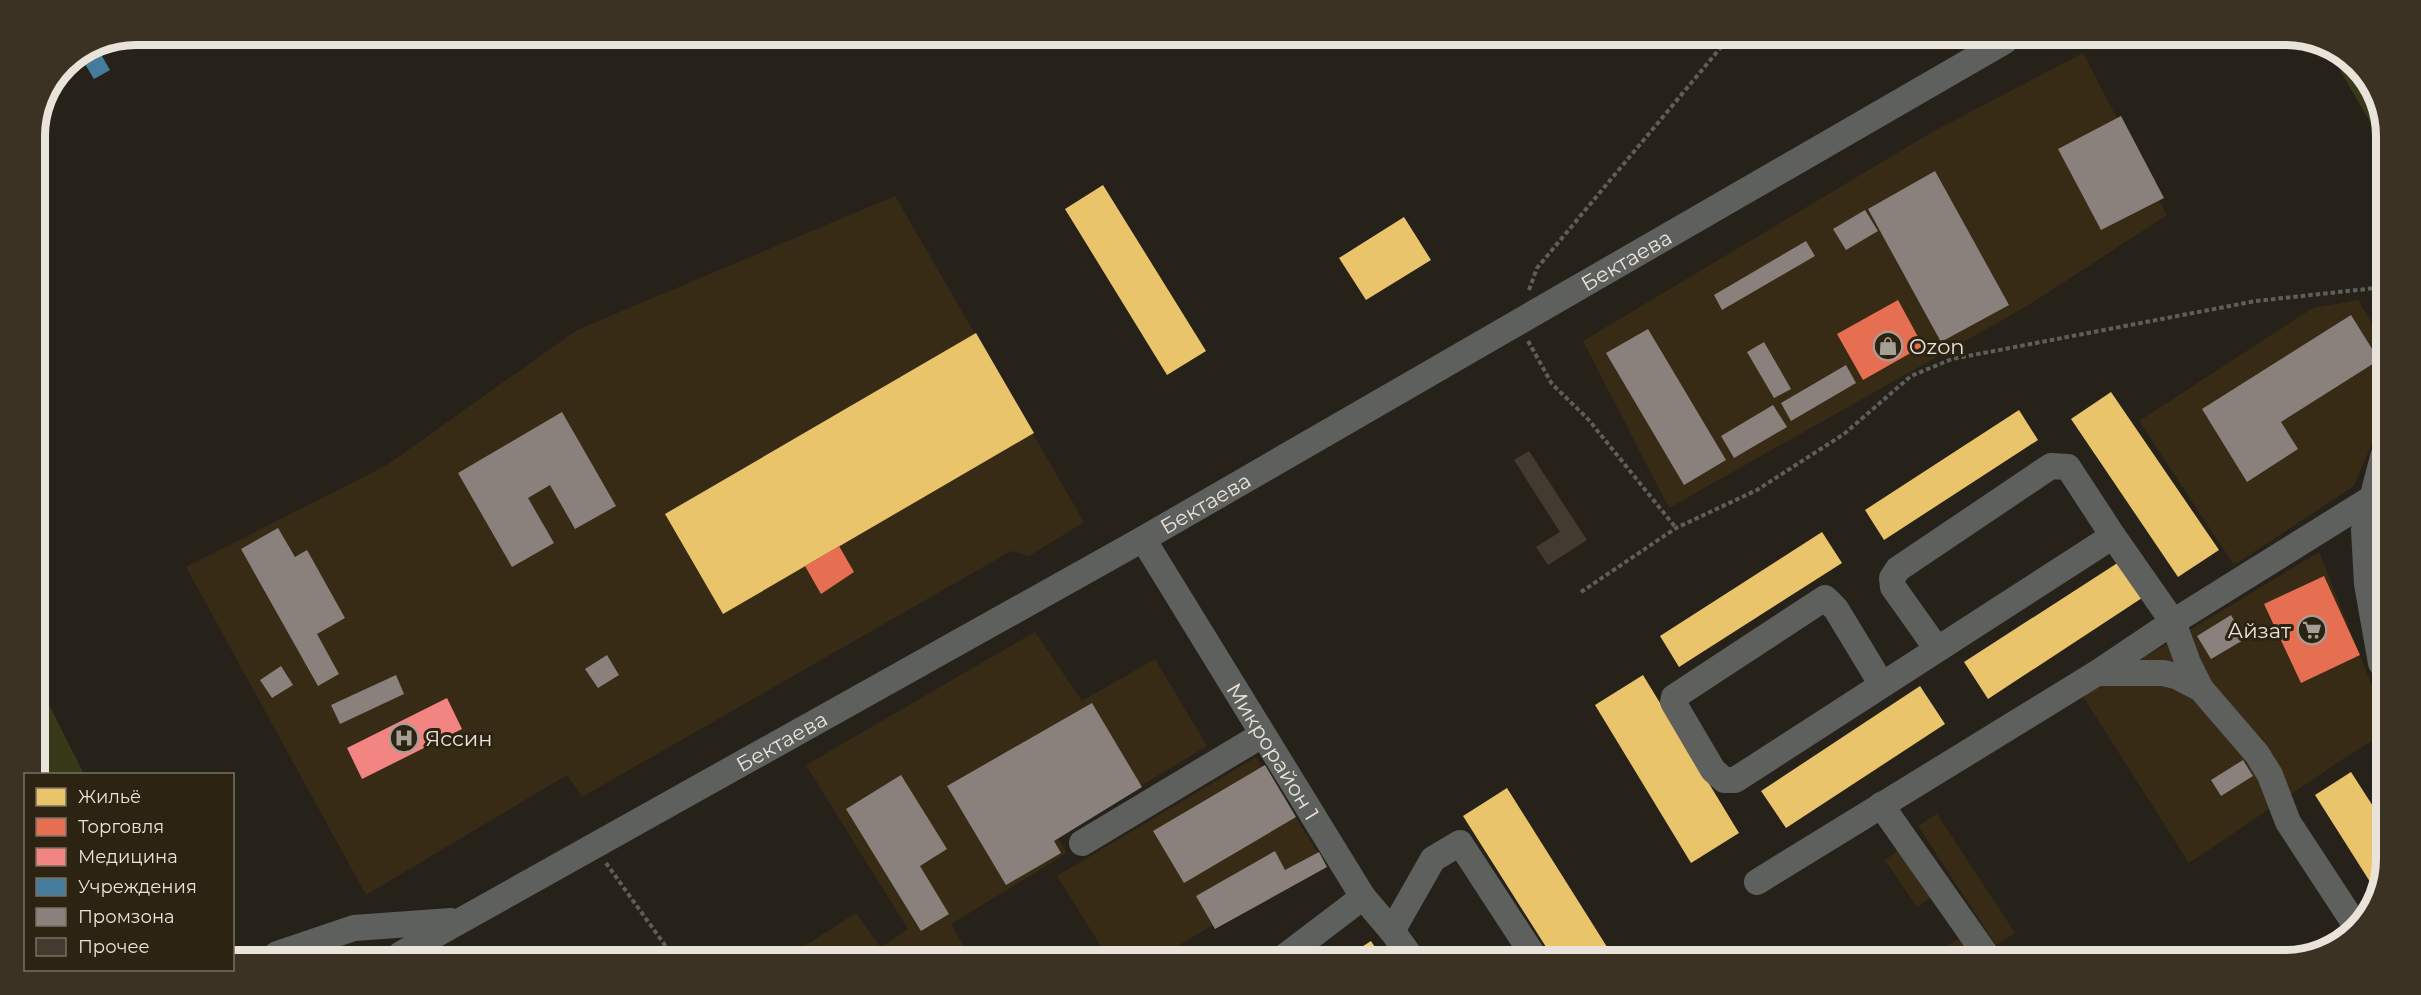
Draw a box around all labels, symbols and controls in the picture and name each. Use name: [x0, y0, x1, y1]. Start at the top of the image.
street label: Бектаева: [1576, 224, 1676, 296]
shop icon: Ozon: [1872, 330, 1904, 362]
place label: Ozon: [1909, 334, 1965, 359]
street label: Бектаева: [1155, 467, 1255, 539]
supermarket icon: Айзат: [2296, 614, 2328, 646]
place label: Айзат: [2228, 618, 2291, 643]
street label: Микрорайон 1: [1222, 678, 1325, 824]
street label: Бектаева: [732, 706, 831, 777]
hospital icon: Яссин: [388, 722, 420, 754]
place label: Яссин: [425, 726, 492, 751]
legend: [24, 773, 234, 971]
text: Жильё: [78, 786, 141, 808]
text: Торговля: [78, 816, 164, 838]
text: Медицина: [78, 846, 178, 868]
text: Учреждения: [78, 876, 197, 898]
text: Промзона: [78, 906, 175, 928]
text: Прочее: [78, 936, 150, 958]

